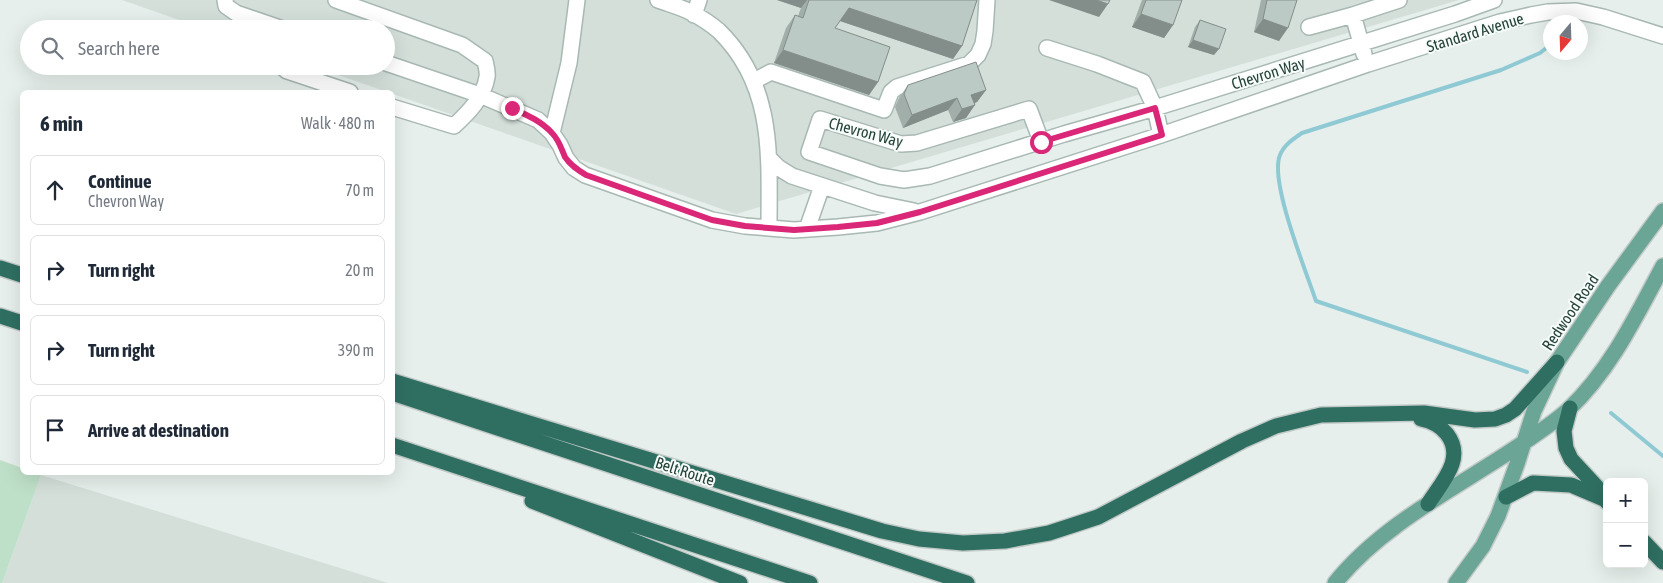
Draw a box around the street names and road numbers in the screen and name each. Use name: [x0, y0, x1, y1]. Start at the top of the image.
street label: Standard Avenue: [1424, 9, 1526, 55]
street label: Chevron Way: [1229, 53, 1308, 94]
street label: Chevron Way: [827, 113, 905, 152]
street label: Redwood Road: [1538, 271, 1602, 353]
street label: Belt Route: [653, 453, 717, 489]

